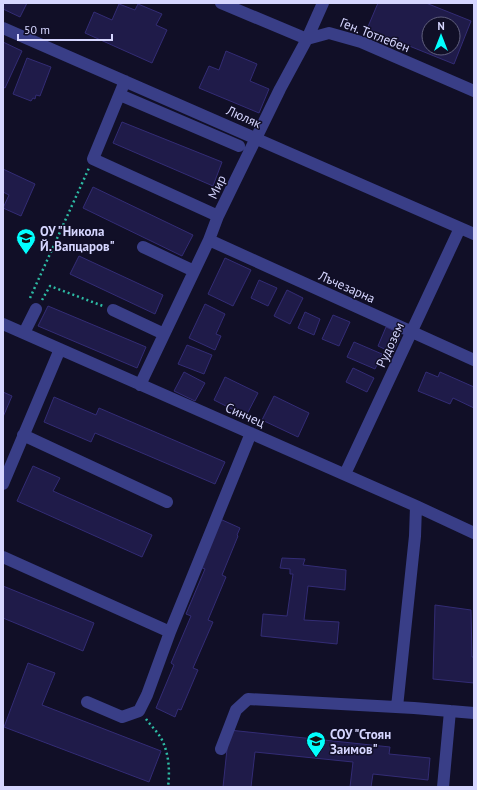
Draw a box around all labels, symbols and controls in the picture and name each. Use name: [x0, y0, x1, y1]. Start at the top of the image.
street label: Ген. Тотлебен: [338, 14, 412, 56]
scale bar: [18, 16, 112, 42]
north arrow: [421, 16, 461, 56]
text: N: [437, 19, 445, 33]
text: 50 m: [24, 22, 50, 37]
street label: Люляк: [223, 101, 265, 132]
street label: Мир: [204, 172, 230, 202]
place label: ОУ "Никола Й. Вапцаров": [40, 223, 115, 255]
school or university icon: ОУ "Никола Й. Вапцаров": [15, 227, 37, 255]
street label: Лъчезарна: [315, 267, 378, 307]
street label: Рудозем: [372, 320, 408, 370]
street label: Синчец: [223, 399, 267, 431]
place label: СОУ "Стоян Заимов": [330, 726, 391, 758]
school or university icon: СОУ "Стоян Заимов": [305, 730, 327, 758]

